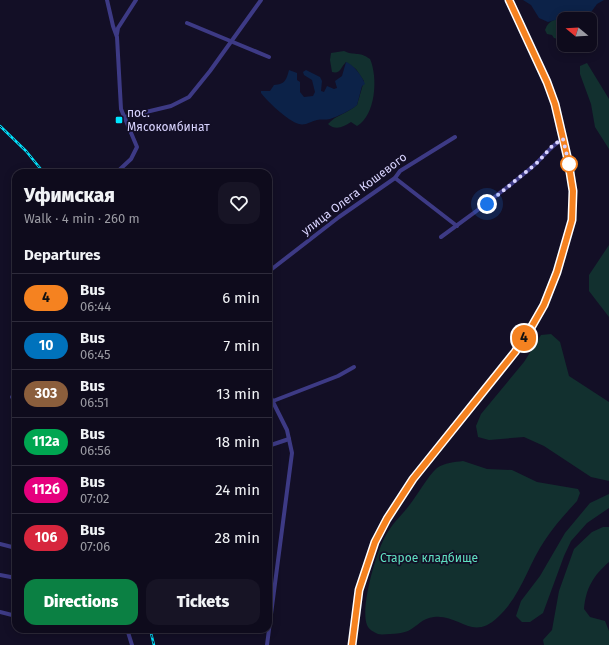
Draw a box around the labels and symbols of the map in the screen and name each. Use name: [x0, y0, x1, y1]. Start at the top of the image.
north arrow: [557, 12, 597, 52]
place label: пос. Мясокомбинат: [127, 106, 210, 134]
marker: пос. Мясокомбинат: [114, 115, 124, 125]
street label: улица Олега Кошевого: [299, 150, 409, 238]
unlabelled marker: [560, 155, 578, 173]
your location: [477, 194, 497, 214]
line badge: 4: [511, 325, 537, 351]
park label: Старое кладбище: [380, 551, 478, 565]

